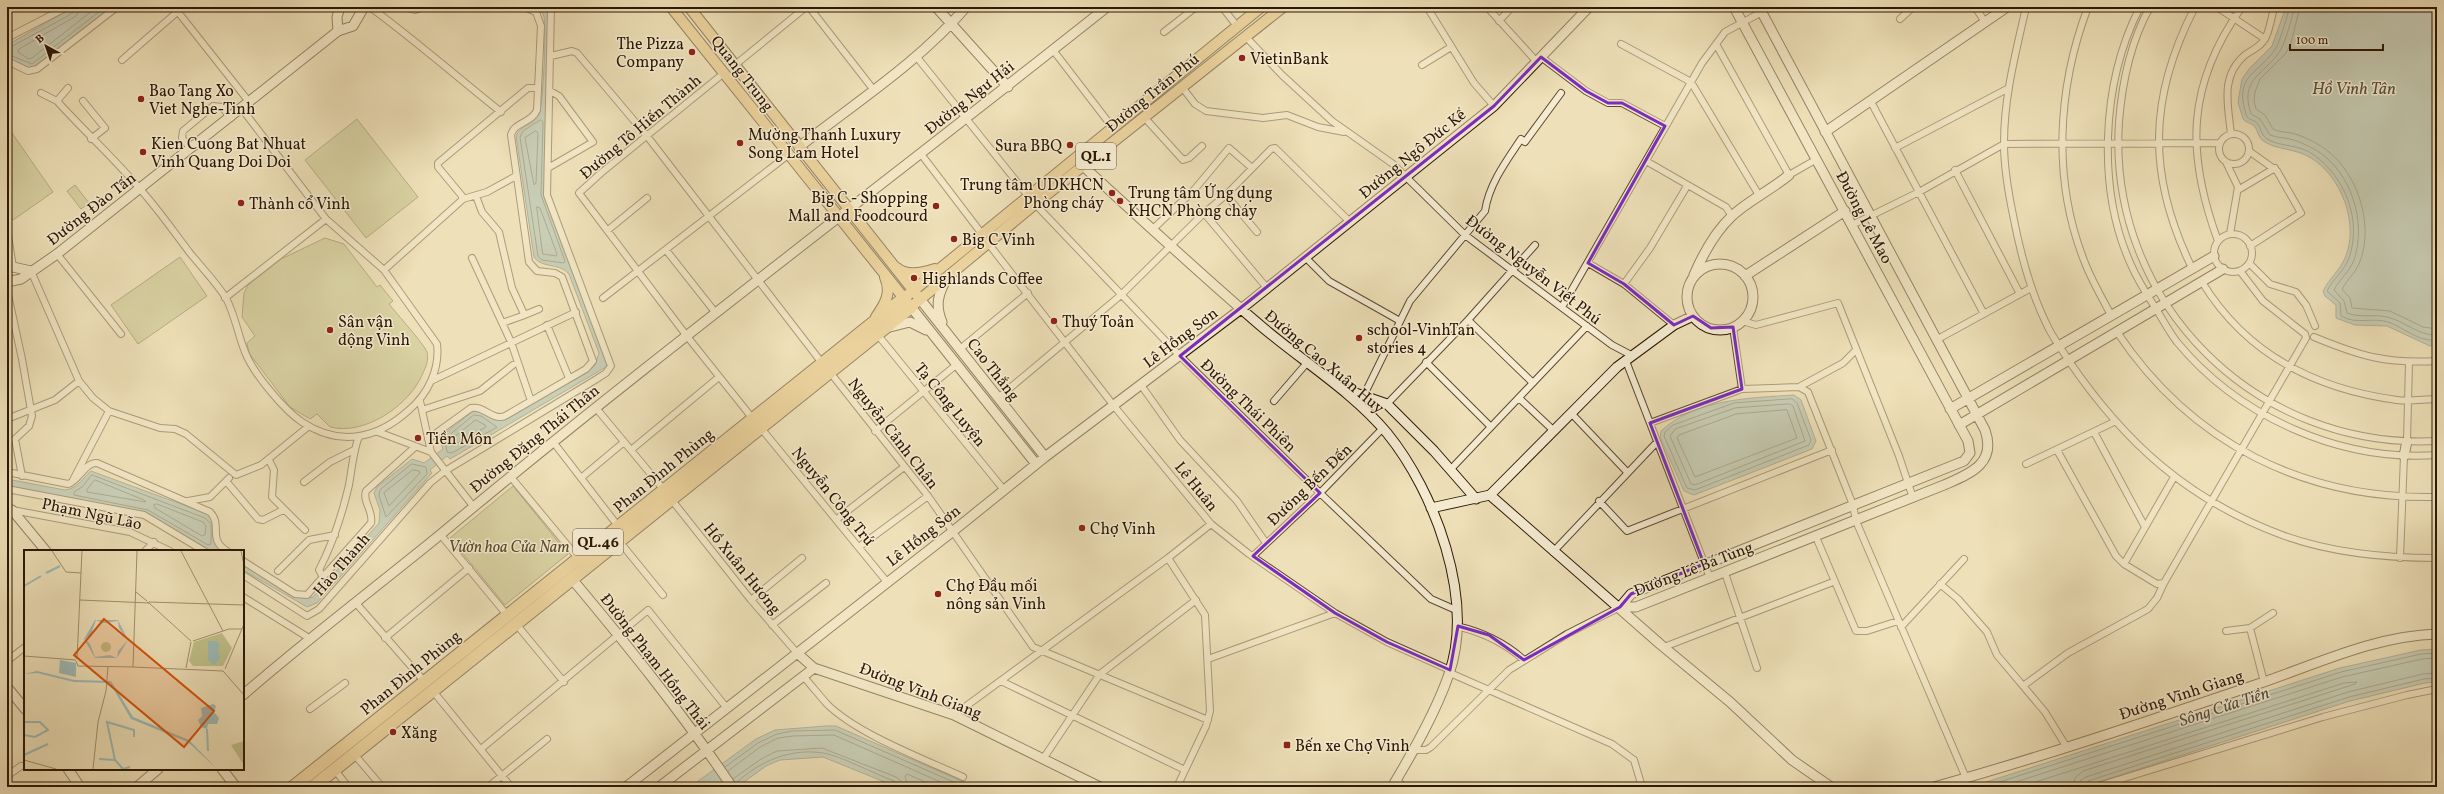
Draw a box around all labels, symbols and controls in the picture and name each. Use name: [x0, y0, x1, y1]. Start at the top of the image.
north arrow: [26, 26, 66, 66]
scale bar: [2290, 26, 2383, 52]
text: B: [33, 31, 48, 48]
street label: Quang Trung: [705, 31, 778, 117]
text: 100 m: [2296, 33, 2329, 49]
place label: The Pizza Company: [616, 34, 684, 74]
marker: The Pizza Company: [687, 47, 697, 57]
street label: Đường Trần Phú: [1102, 49, 1205, 138]
place label: VietinBank: [1250, 49, 1329, 71]
marker: VietinBank: [1237, 53, 1247, 63]
street label: Đường Ngư Hải: [921, 56, 1020, 141]
street label: Đường Tô Hiến Thành: [576, 70, 707, 185]
water label: Hồ Vinh Tân: [2312, 78, 2396, 101]
place label: Bao Tang Xo Viet Nghe-Tinh: [149, 81, 255, 121]
marker: Bao Tang Xo Viet Nghe-Tinh: [136, 94, 146, 104]
street label: Đường Ngô Đức Kế: [1355, 104, 1472, 205]
place label: Mường Thanh Luxury Song Lam Hotel: [748, 125, 901, 165]
place label: Kien Cuong Bat Nhuat Vinh Quang Doi Doi: [151, 134, 307, 174]
place label: Sura BBQ: [995, 136, 1063, 158]
marker: Mường Thanh Luxury Song Lam Hotel: [735, 138, 745, 148]
marker: Sura BBQ: [1065, 140, 1075, 150]
road number: QL.1: [1076, 143, 1116, 169]
marker: Kien Cuong Bat Nhuat Vinh Quang Doi Doi: [138, 147, 148, 157]
street label: Đường Đào Tấn: [43, 168, 141, 251]
street label: Đường Lê Mao: [1830, 168, 1897, 268]
place label: Trung tâm UDKHCN Phòng cháy: [960, 175, 1104, 215]
place label: Trung tâm Ứng dụng KHCN Phòng cháy: [1128, 183, 1273, 223]
place label: Big C - Shopping Mall and Foodcourd: [788, 188, 928, 228]
marker: Trung tâm UDKHCN Phòng cháy: [1107, 188, 1117, 198]
place label: Thành cổ Vinh: [249, 194, 350, 216]
marker: Trung tâm Ứng dụng KHCN Phòng cháy: [1115, 196, 1125, 206]
marker: Thành cổ Vinh: [236, 198, 246, 208]
marker: Big C - Shopping Mall and Foodcourd: [931, 201, 941, 211]
street label: Đường Nguyễn Viết Phú: [1460, 210, 1605, 331]
place label: Big C Vinh: [962, 230, 1035, 252]
marker: Big C Vinh: [949, 234, 959, 244]
place label: Highlands Coffee: [922, 269, 1043, 291]
marker: Highlands Coffee: [909, 273, 919, 283]
street label: Lê Hồng Sơn: [1139, 303, 1223, 374]
street label: Đường Cao Xuân Huy: [1259, 306, 1389, 420]
place label: Sân vận động Vinh: [338, 312, 410, 352]
place label: Thuý Toản: [1062, 312, 1134, 334]
marker: Thuý Toản: [1049, 316, 1059, 326]
place label: school-VinhTan stories 4: [1367, 320, 1475, 360]
marker: Sân vận động Vinh: [325, 325, 335, 335]
marker: school-VinhTan stories 4: [1354, 333, 1364, 343]
street label: Cao Thắng: [961, 334, 1024, 406]
street label: Đường Thái Phiên: [1195, 355, 1301, 458]
street label: Tạ Công Luyện: [909, 358, 990, 452]
street label: Nguyễn Cảnh Chân: [842, 374, 943, 494]
street label: Đường Đặng Thái Thân: [466, 380, 605, 499]
street label: Phan Đình Phùng: [609, 424, 719, 519]
place label: Tiền Môn: [426, 429, 492, 451]
marker: Tiền Môn: [413, 433, 423, 443]
street label: Đường Bến Đến: [1263, 439, 1358, 532]
street label: Nguyễn Công Trứ: [786, 443, 879, 551]
street label: Lê Huân: [1169, 458, 1222, 517]
street label: Phạm Ngũ Lão: [39, 494, 144, 536]
street label: Lê Hồng Sơn: [883, 501, 966, 573]
street label: Hồ Xuân Hương: [698, 519, 785, 620]
place label: Chợ Vinh: [1090, 519, 1156, 541]
marker: Chợ Vinh: [1077, 523, 1087, 533]
street label: Hào Thành: [309, 529, 376, 602]
road number: QL.46: [573, 529, 623, 555]
park label: Vườn hoa Cửa Nam: [448, 537, 570, 559]
street label: Đường Lê Bá Tùng: [1631, 537, 1757, 603]
inset map: [24, 550, 244, 770]
place label: Chợ Đầu mối nông sản Vinh: [946, 576, 1046, 616]
street label: Đường Phạm Hồng Thái: [594, 589, 715, 735]
marker: Chợ Đầu mối nông sản Vinh: [933, 589, 943, 599]
street label: Phan Đình Phùng: [356, 626, 466, 721]
street label: Đường Vĩnh Giang: [856, 658, 985, 725]
street label: Đường Vĩnh Giang: [2117, 665, 2247, 726]
water label: Sông Cửa Tiền: [2176, 682, 2273, 733]
place label: Xăng: [401, 723, 437, 745]
marker: Xăng: [388, 727, 398, 737]
place label: Bến xe Chợ Vinh: [1295, 736, 1410, 758]
marker: Bến xe Chợ Vinh: [1282, 740, 1292, 750]

